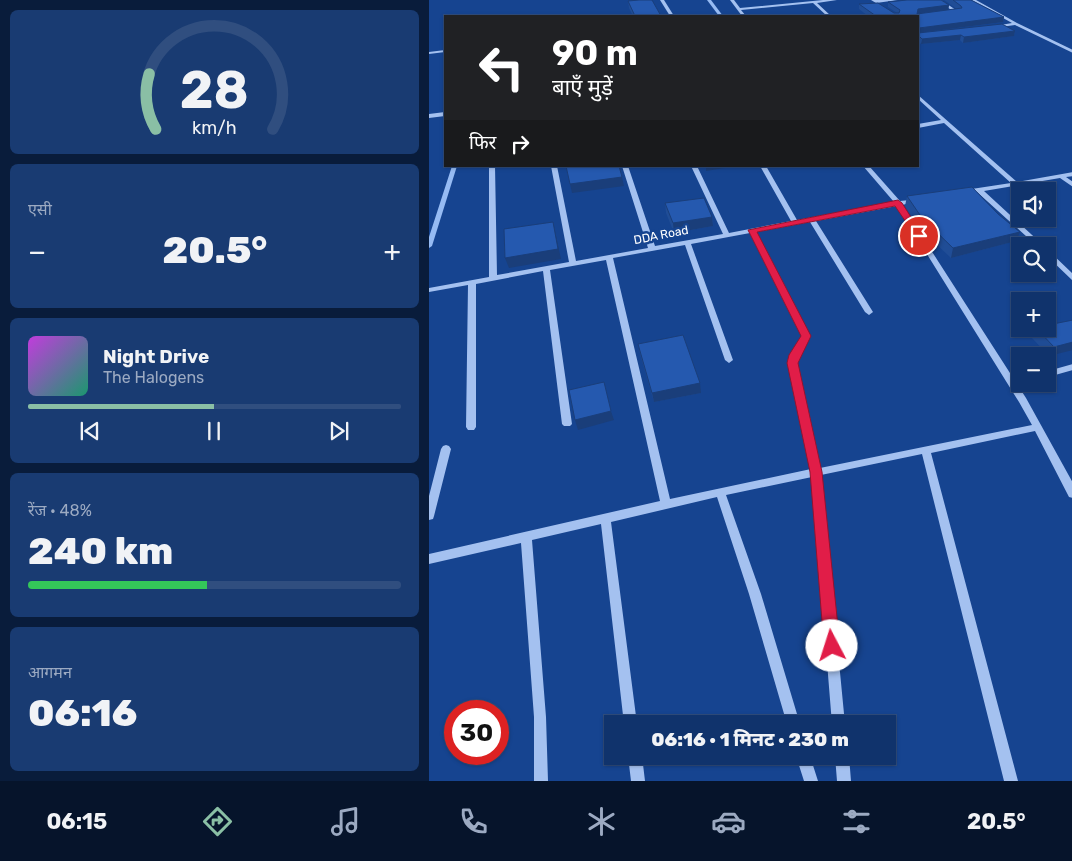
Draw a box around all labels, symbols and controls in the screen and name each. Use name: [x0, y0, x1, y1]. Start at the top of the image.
text: 90 m: [552, 32, 638, 74]
icon: left: [469, 35, 534, 100]
text: 28: [180, 59, 249, 121]
text: बाएँ मुड़ें: [552, 74, 613, 101]
text: km/h: [192, 117, 237, 138]
icon: right: [506, 130, 534, 158]
text: फिर: [469, 131, 496, 154]
map controls: [1011, 182, 1056, 392]
button: sound: [1011, 182, 1056, 227]
text: एसी: [28, 200, 52, 219]
pin: [898, 215, 940, 257]
icon: arrive: [905, 222, 933, 250]
street label: DDA Road: [632, 223, 690, 247]
text: 20.5°: [162, 227, 267, 273]
text: −: [28, 235, 46, 268]
text: +: [384, 235, 401, 268]
button: search: [1011, 237, 1056, 282]
button: +: [1011, 292, 1056, 337]
text: Night Drive: [103, 345, 209, 368]
button: −: [1011, 347, 1056, 392]
text: The Halogens: [103, 368, 204, 387]
icon: previous: [76, 417, 104, 445]
icon: pause: [200, 417, 228, 445]
icon: next: [325, 417, 353, 445]
text: रेंज · 48%: [28, 501, 92, 520]
text: 240 km: [28, 528, 173, 574]
position arrow: [805, 619, 857, 671]
text: आगमन: [28, 663, 72, 682]
text: 06:16: [28, 690, 137, 736]
speed limit sign: 30: [444, 700, 509, 765]
text: 06:16 · 1 मिनट · 230 m: [651, 728, 849, 751]
icon: directions: [200, 804, 235, 839]
icon: music: [328, 804, 363, 839]
icon: phone: [456, 804, 491, 839]
icon: climate: [584, 804, 619, 839]
icon: car: [711, 804, 746, 839]
icon: filters: [839, 804, 874, 839]
text: 06:15: [46, 808, 107, 835]
text: 20.5°: [967, 808, 1026, 835]

